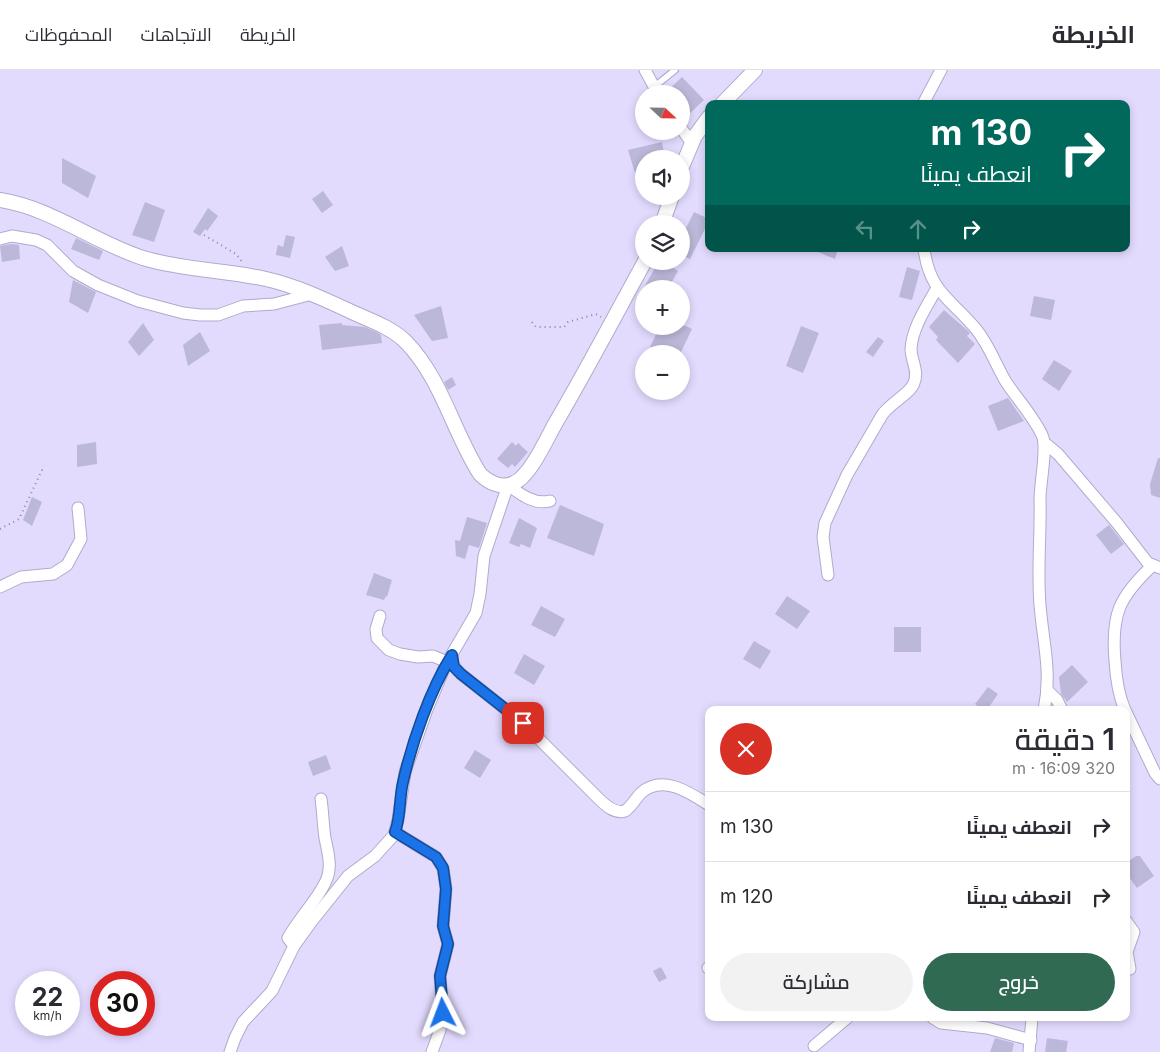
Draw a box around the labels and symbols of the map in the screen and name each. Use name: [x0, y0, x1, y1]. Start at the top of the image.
north arrow: [635, 85, 690, 140]
pin: [502, 702, 544, 744]
speed limit sign: 30: [90, 971, 155, 1036]
position arrow: [416, 986, 468, 1038]

